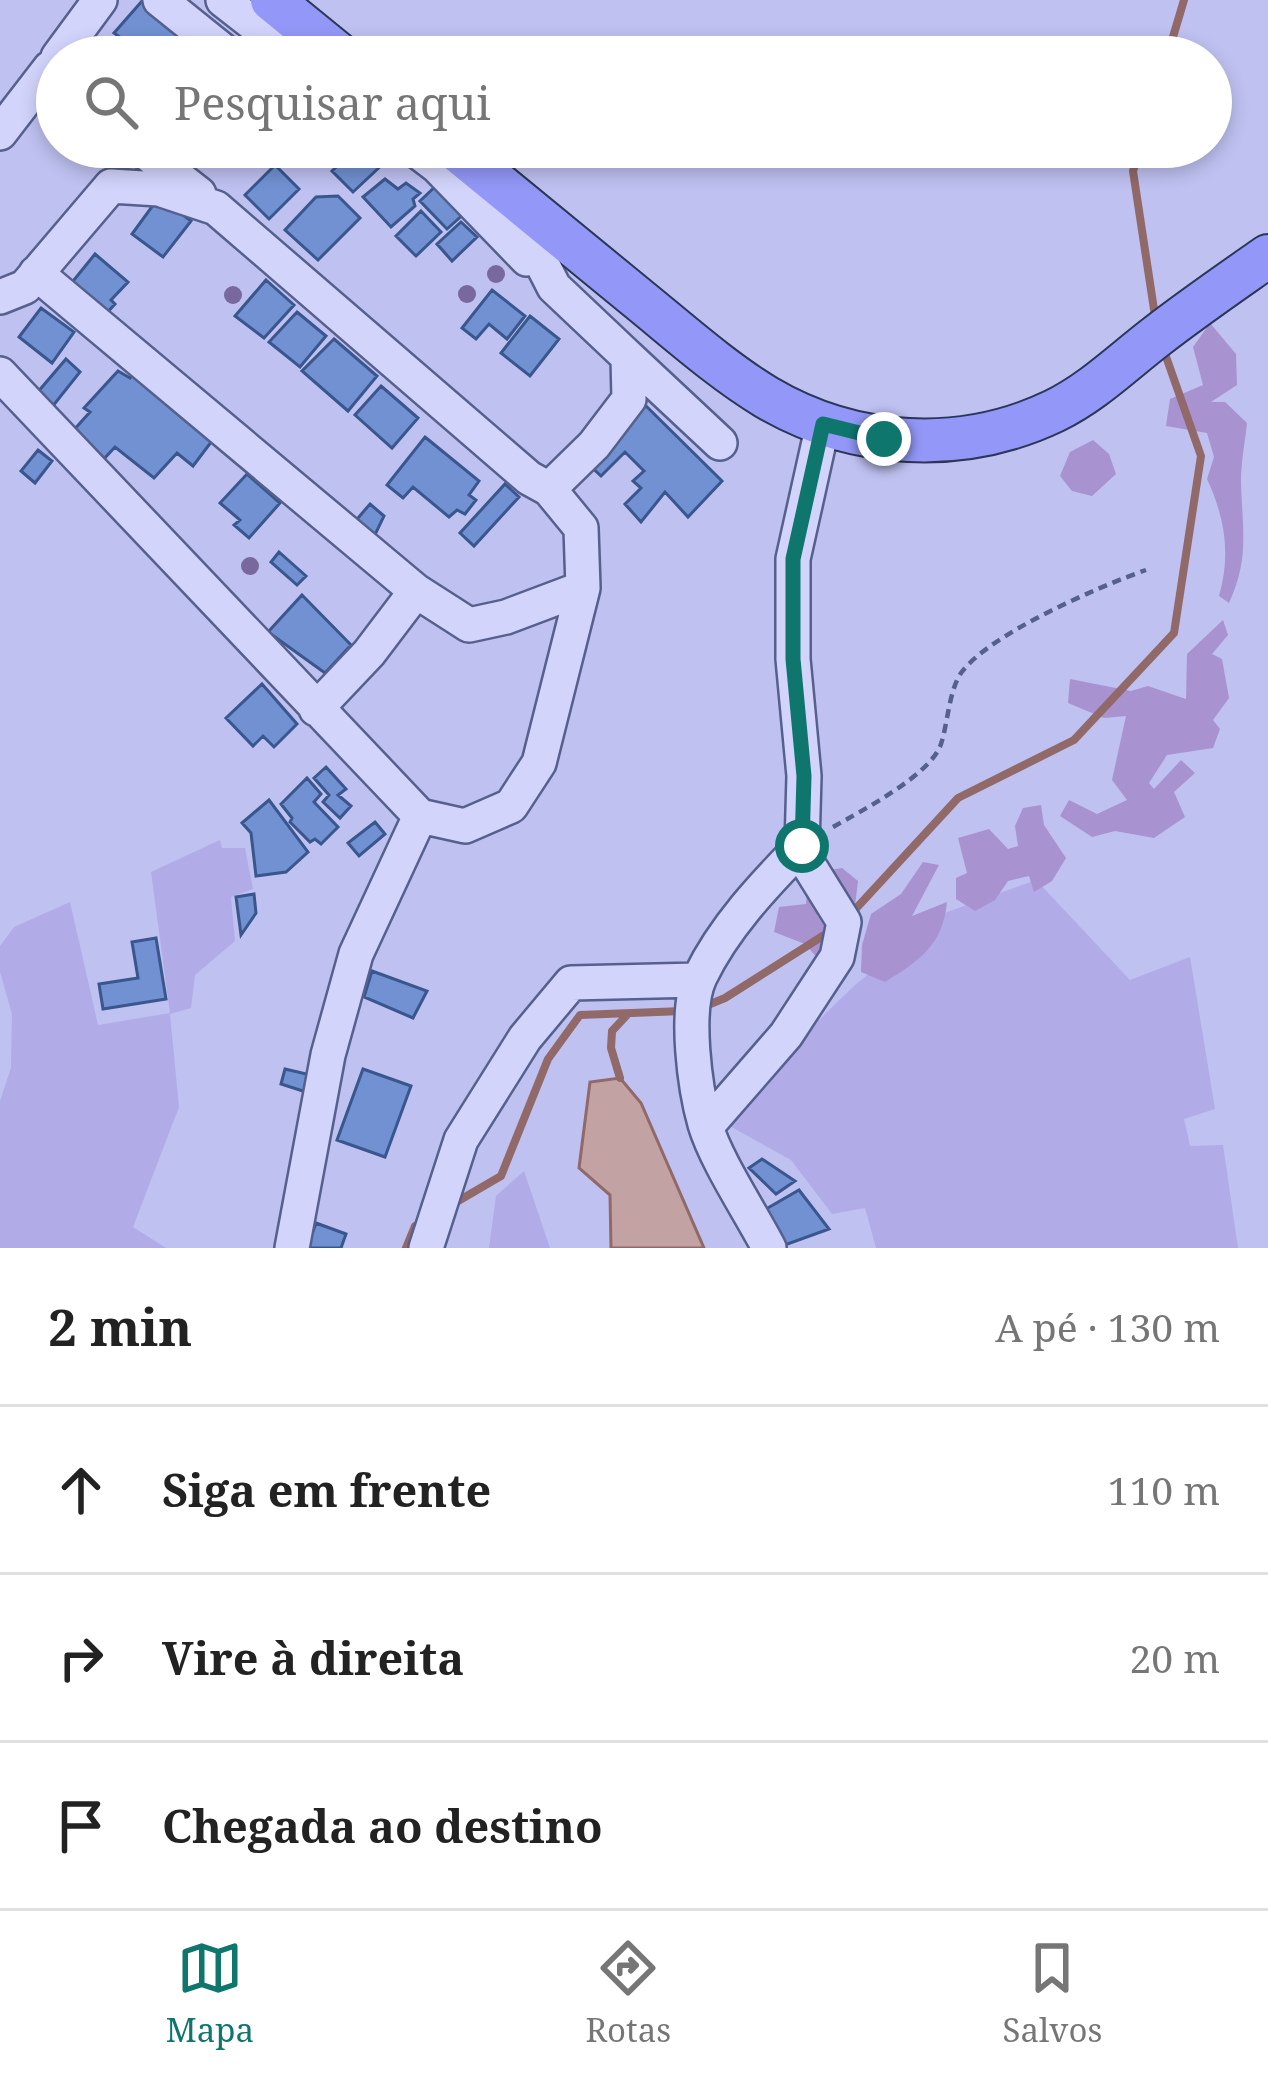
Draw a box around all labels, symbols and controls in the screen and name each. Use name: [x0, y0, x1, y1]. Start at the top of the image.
search box: [36, 36, 1232, 168]
icon: search: [78, 69, 144, 135]
text: Pesquisar aqui: [174, 72, 491, 133]
route end: [857, 412, 911, 466]
route start: [775, 819, 829, 873]
text: 2 min: [48, 1291, 192, 1361]
text: A pé · 130 m: [995, 1300, 1220, 1353]
icon: ahead: [48, 1457, 114, 1523]
text: Siga em frente: [162, 1459, 491, 1520]
text: 110 m: [1108, 1463, 1220, 1516]
icon: right: [48, 1625, 114, 1691]
text: Vire à direita: [162, 1627, 464, 1688]
text: 20 m: [1129, 1631, 1220, 1684]
icon: arrive: [48, 1793, 114, 1859]
text: Chegada ao destino: [162, 1795, 603, 1856]
tab: Mapa: [166, 1935, 254, 2052]
tab: Rotas: [585, 1935, 671, 2052]
tab: Salvos: [1003, 1935, 1102, 2052]

